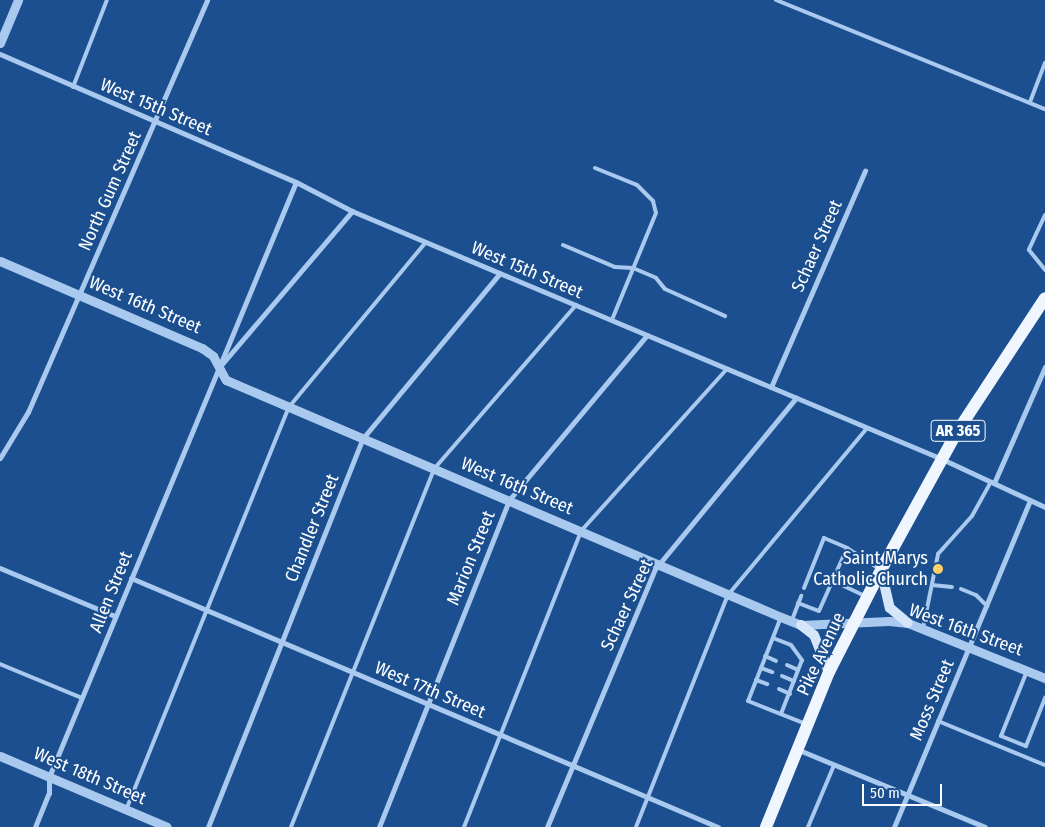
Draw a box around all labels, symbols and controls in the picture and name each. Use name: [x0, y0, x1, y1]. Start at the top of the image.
street label: West 15th Street: [97, 74, 215, 140]
street label: North Gum Street: [74, 128, 146, 254]
street label: Schaer Street: [787, 197, 847, 295]
street label: West 15th Street: [468, 237, 586, 303]
street label: West 16th Street: [86, 272, 204, 338]
road number: AR 365: [930, 418, 986, 444]
street label: West 16th Street: [458, 453, 576, 519]
street label: Chandler Street: [280, 471, 344, 585]
street label: Marion Street: [442, 508, 500, 608]
street label: Allen Street: [85, 548, 137, 636]
place label: Saint Marys Catholic Church: [813, 548, 928, 590]
street label: Schaer Street: [596, 556, 658, 654]
marker: Saint Marys Catholic Church: [932, 563, 944, 575]
street label: West 16th Street: [906, 599, 1026, 661]
street label: Pike Avenue: [792, 609, 850, 699]
street label: Moss Street: [905, 656, 959, 744]
street label: West 17th Street: [371, 657, 489, 723]
street label: West 18th Street: [31, 743, 149, 809]
scale bar: [865, 774, 945, 806]
text: 50 m: [870, 784, 900, 802]

